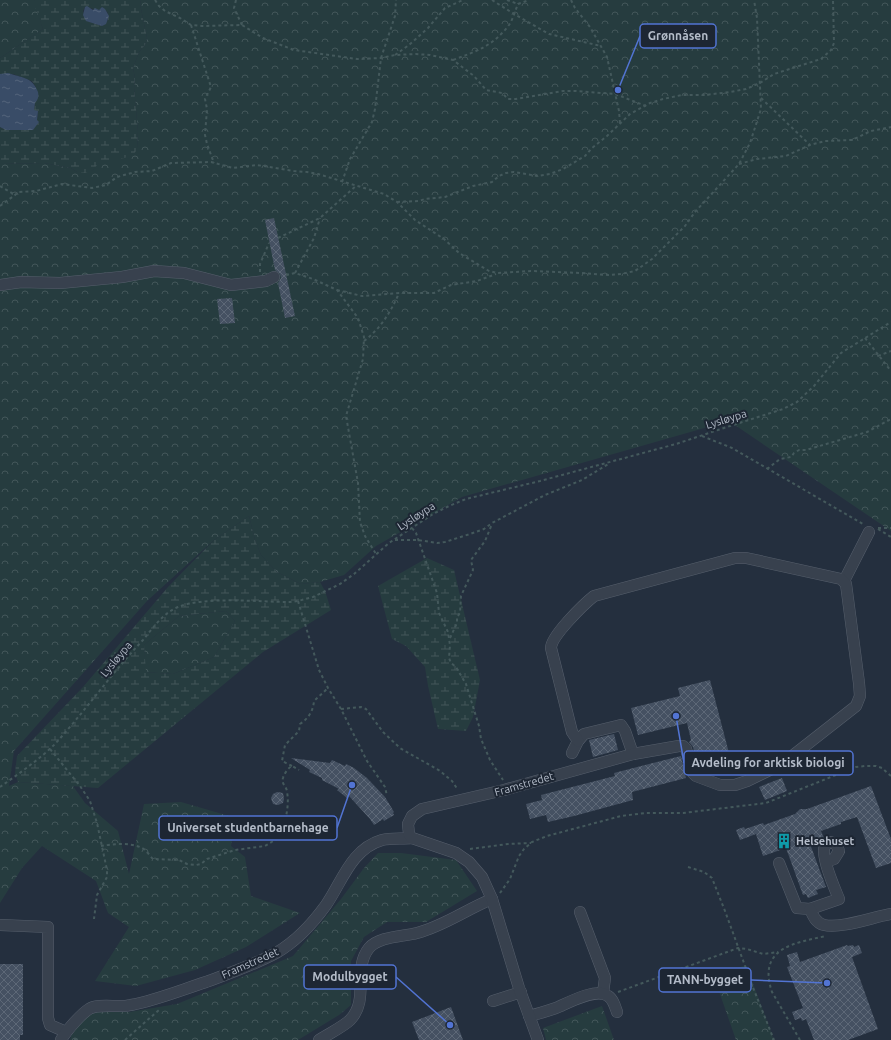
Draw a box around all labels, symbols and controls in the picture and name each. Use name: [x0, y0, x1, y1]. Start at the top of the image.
callout: Grønnåsen: [640, 24, 716, 48]
text: Grønnåsen: [648, 29, 708, 42]
street label: Lysløypa: [704, 407, 748, 431]
street label: Lysløypa: [395, 499, 437, 533]
street label: Lysløypa: [98, 639, 134, 679]
callout: Avdeling for arktisk biologi: [684, 751, 853, 775]
text: Avdeling for arktisk biologi: [691, 756, 845, 769]
street label: Framstredet: [493, 770, 556, 798]
callout: Universet studentbarnehage: [159, 816, 337, 840]
text: Universet studentbarnehage: [167, 821, 329, 834]
building icon: Helsehuset: [775, 832, 793, 850]
place label: Helsehuset: [796, 835, 855, 847]
street label: Framstredet: [220, 945, 281, 981]
callout: Modulbygget: [304, 965, 396, 989]
callout: TANN-bygget: [659, 968, 751, 992]
text: Modulbygget: [312, 970, 388, 983]
text: TANN-bygget: [667, 973, 743, 986]

